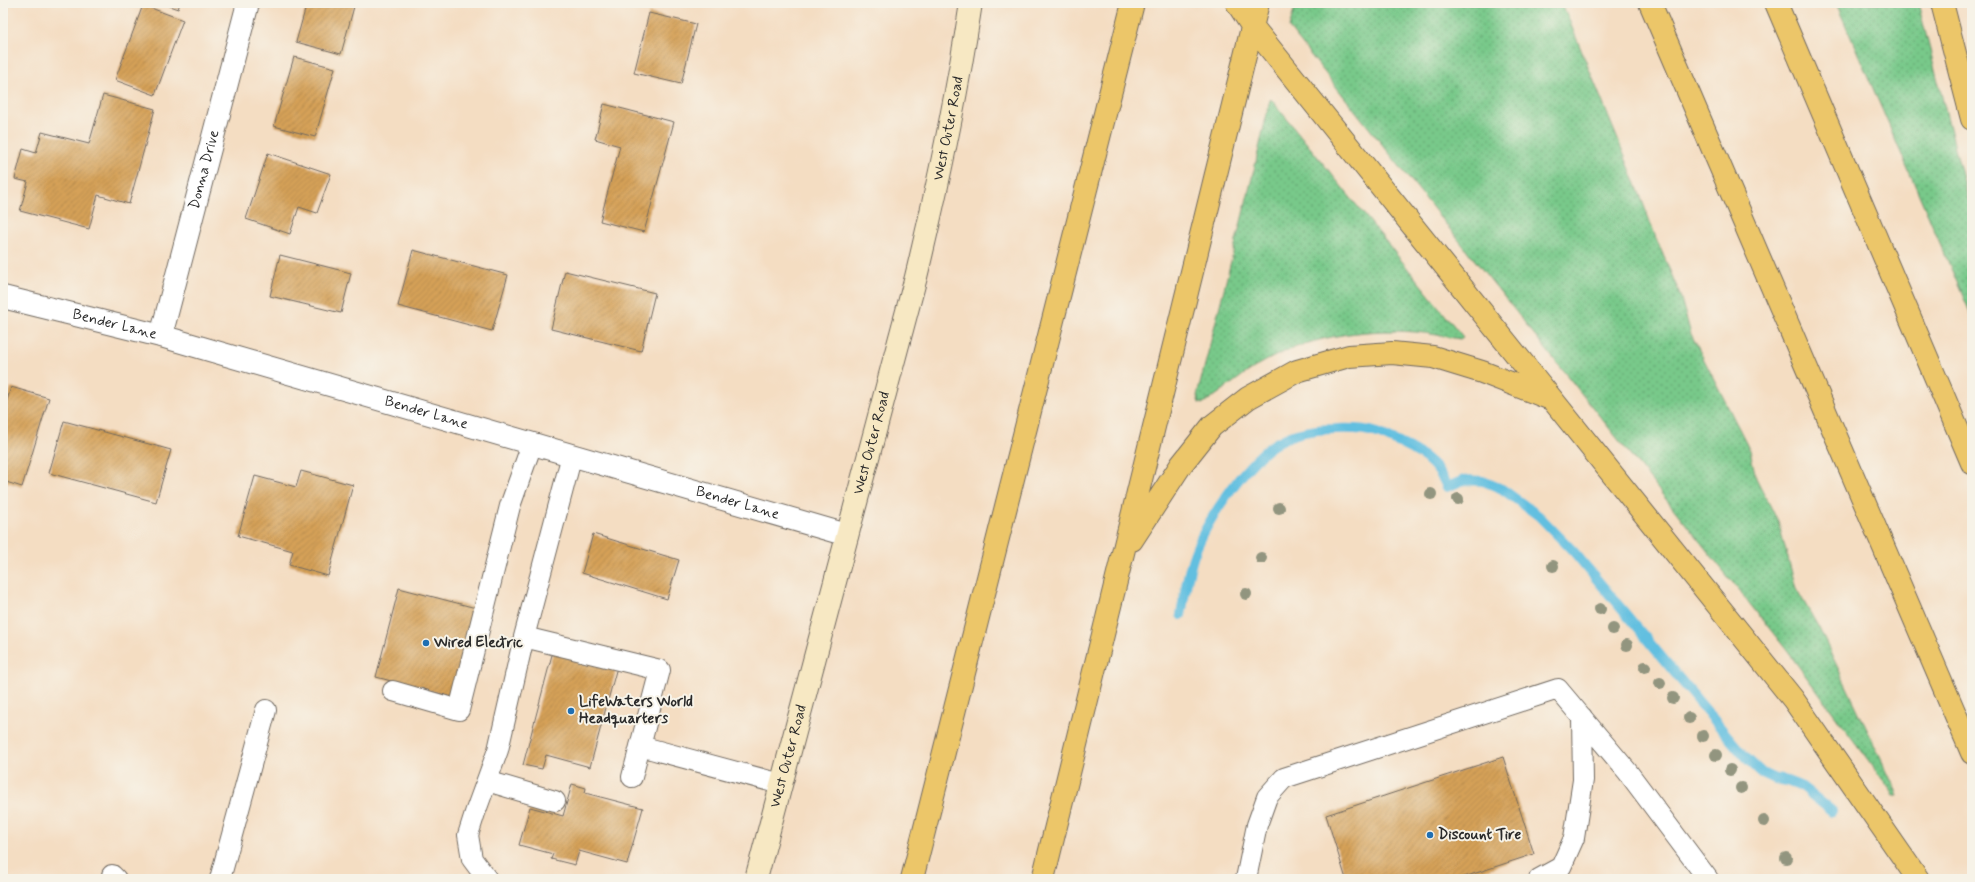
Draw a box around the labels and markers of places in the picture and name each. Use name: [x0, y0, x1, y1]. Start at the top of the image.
place label: Wired Electric: [433, 633, 523, 653]
marker: Wired Electric: [421, 638, 431, 648]
place label: LifeWaters World Headquarters: [579, 692, 693, 729]
marker: LifeWaters World Headquarters: [566, 706, 576, 716]
place label: Discount Tire: [1438, 825, 1521, 845]
marker: Discount Tire: [1425, 830, 1435, 840]

